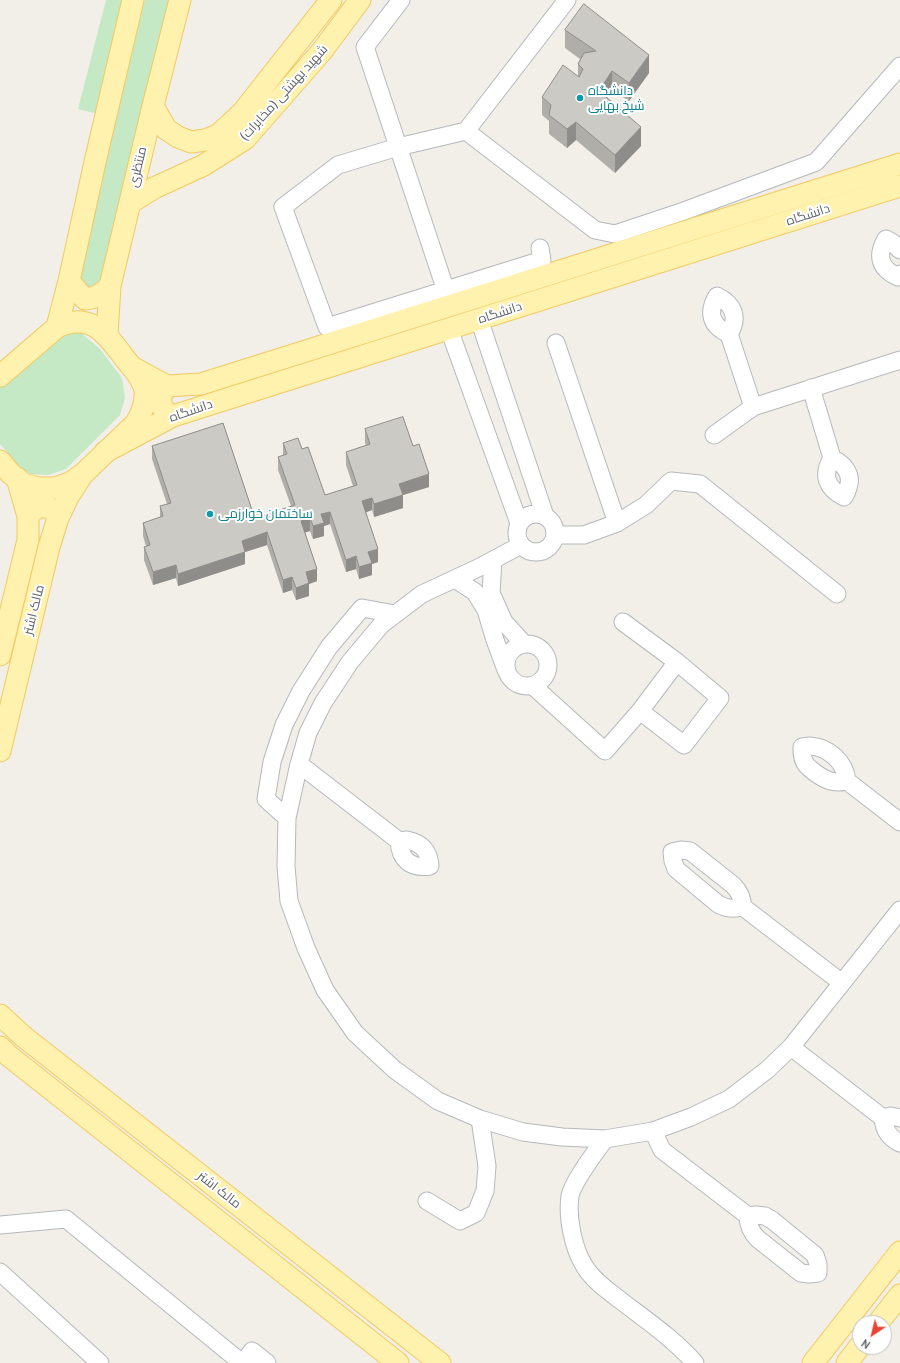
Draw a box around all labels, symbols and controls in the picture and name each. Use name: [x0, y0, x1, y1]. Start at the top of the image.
street label: شهید بهشتی (مخابرات): [237, 42, 331, 144]
place label: دانشگاه شیخ بهایی: [588, 83, 645, 114]
marker: دانشگاه شیخ بهایی: [575, 93, 585, 103]
street label: منتظری: [126, 145, 150, 189]
street label: دانشگاه: [784, 201, 832, 229]
street label: دانشگاه: [476, 299, 524, 327]
street label: دانشگاه: [167, 396, 215, 426]
place label: ساختمان خوارزمی: [218, 506, 313, 522]
marker: ساختمان خوارزمی: [205, 509, 215, 519]
street label: مالک اشتر: [20, 583, 48, 637]
street label: مالک اشتر: [194, 1168, 244, 1212]
north arrow: [852, 1315, 892, 1355]
text: N: [858, 1336, 873, 1352]

